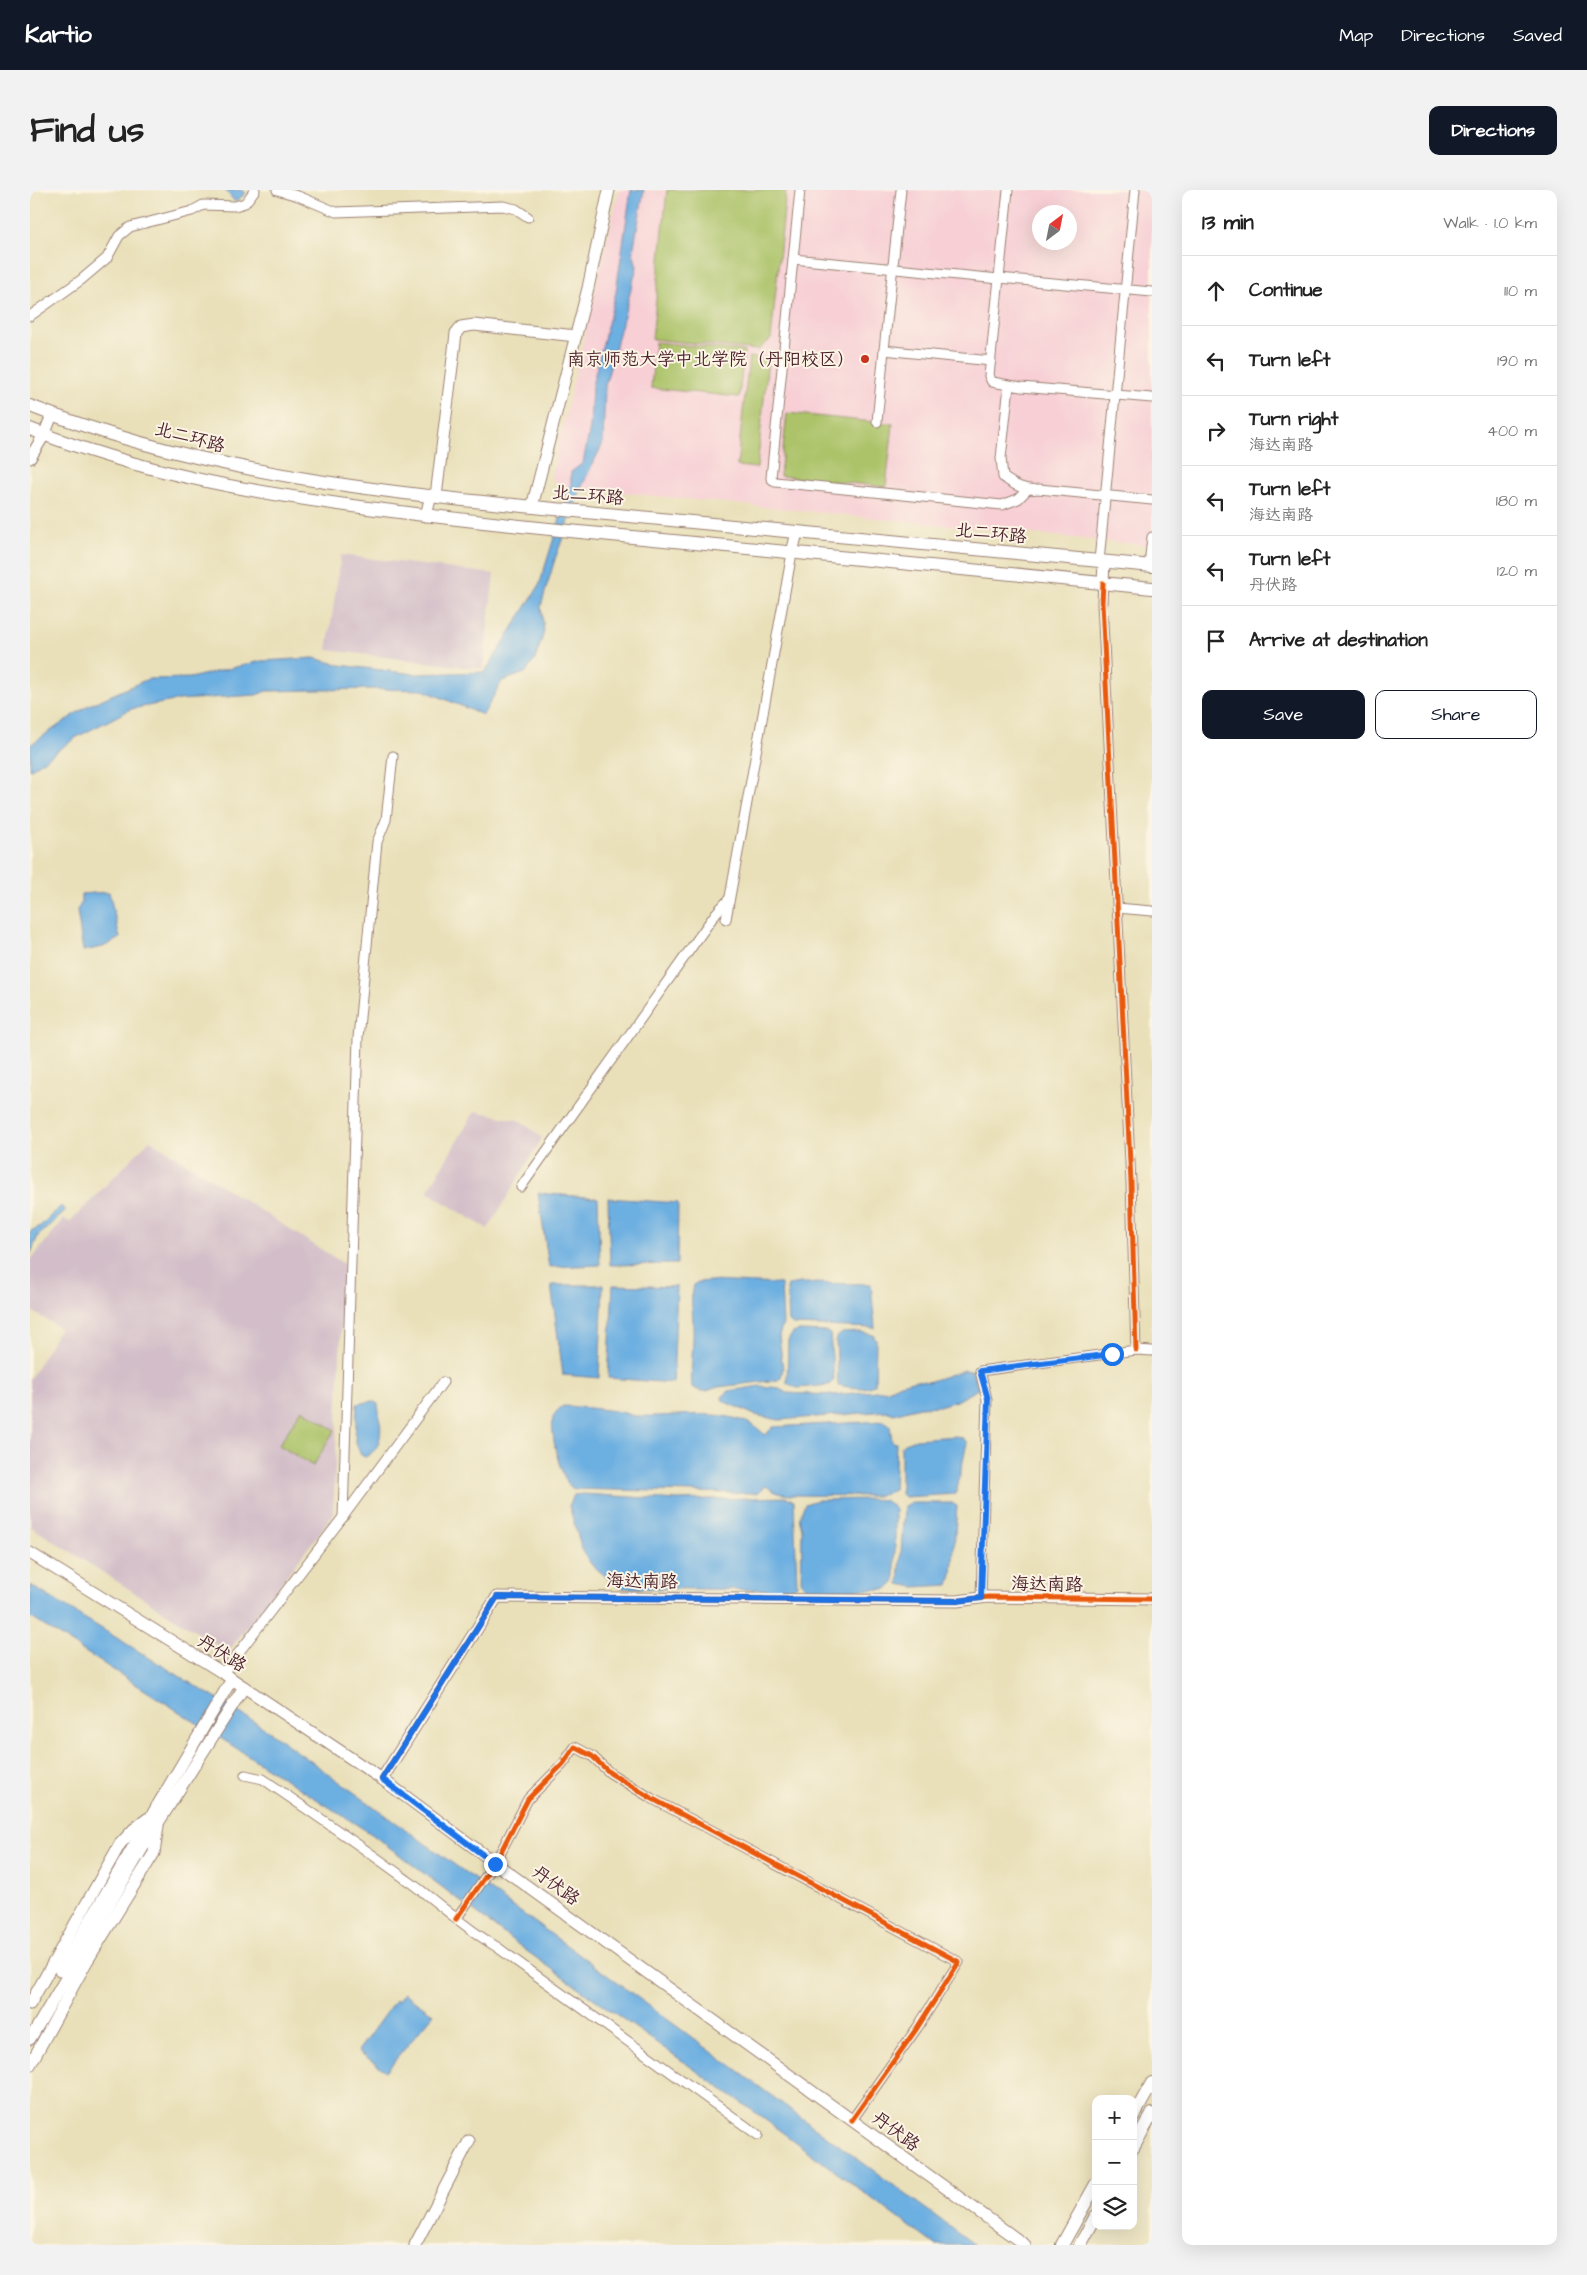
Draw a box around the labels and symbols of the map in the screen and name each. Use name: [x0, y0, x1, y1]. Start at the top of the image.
north arrow: [1032, 205, 1077, 250]
place label: 南京师范大学中北学院（丹阳校区）: [567, 347, 855, 372]
marker: 南京师范大学中北学院（丹阳校区）: [859, 353, 871, 365]
street label: 北二环路: [152, 416, 228, 459]
street label: 北二环路: [551, 480, 625, 511]
street label: 北二环路: [954, 517, 1028, 550]
route start: [1101, 1343, 1124, 1366]
street label: 海达南路: [606, 1568, 678, 1595]
street label: 海达南路: [1011, 1571, 1083, 1598]
street label: 丹伏路: [192, 1629, 251, 1678]
route end: [484, 1853, 507, 1876]
street label: 丹伏路: [527, 1859, 585, 1911]
street label: 丹伏路: [867, 2105, 925, 2157]

